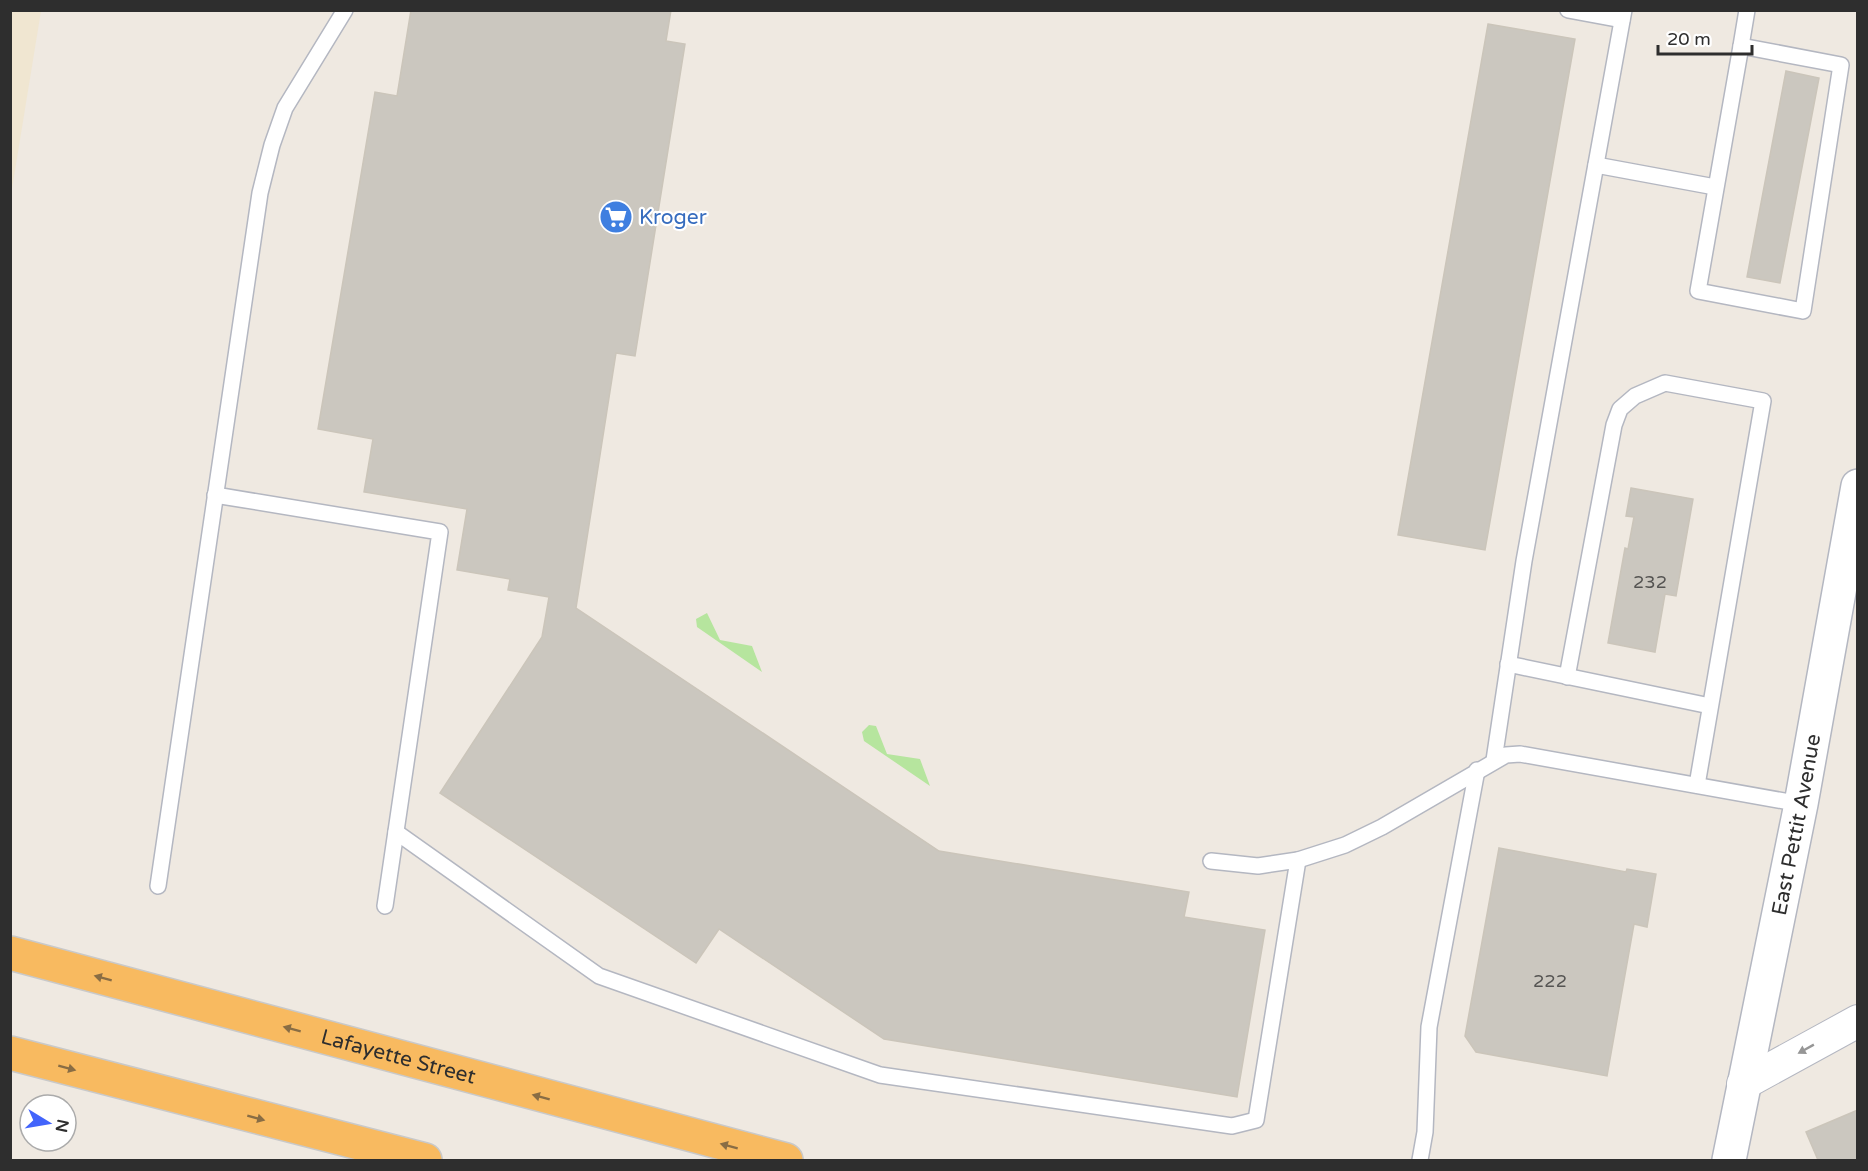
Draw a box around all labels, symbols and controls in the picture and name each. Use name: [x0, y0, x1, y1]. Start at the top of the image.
scale bar: [1658, 18, 1752, 56]
text: 20 m: [1667, 28, 1711, 50]
supermarket icon: Kroger: [598, 199, 634, 235]
place label: Kroger: [639, 205, 707, 230]
house number: 232: [1633, 571, 1667, 593]
street label: East Pettit Avenue: [1766, 732, 1826, 918]
house number: 222: [1533, 970, 1567, 992]
one-way arrow: [94, 973, 112, 983]
one-way arrow: [282, 1024, 301, 1034]
street label: Lafayette Street: [318, 1024, 479, 1089]
one-way arrow: [1798, 1044, 1814, 1055]
one-way arrow: [58, 1064, 76, 1074]
one-way arrow: [531, 1091, 550, 1101]
north arrow: [18, 1093, 78, 1153]
one-way arrow: [246, 1114, 265, 1124]
text: N: [51, 1117, 73, 1134]
one-way arrow: [720, 1140, 738, 1150]

